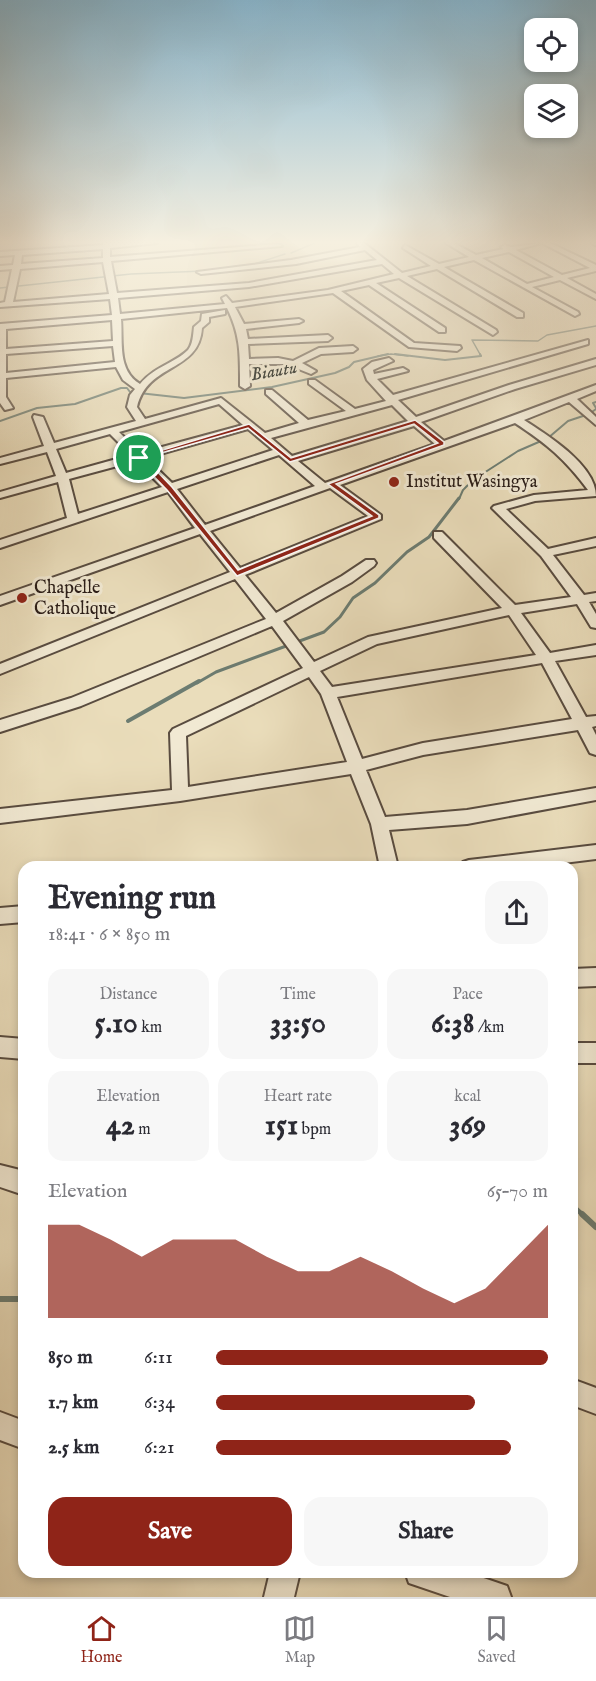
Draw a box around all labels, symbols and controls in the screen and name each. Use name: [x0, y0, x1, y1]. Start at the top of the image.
map controls: [524, 18, 578, 138]
button: locate: [524, 18, 578, 72]
button: layers: [524, 84, 578, 138]
water label: Biautu: [249, 357, 299, 387]
pin: [113, 432, 164, 483]
icon: arrive: [122, 441, 155, 474]
place label: Institut Wasingya: [406, 471, 538, 494]
marker: Institut Wasingya: [387, 475, 401, 489]
place label: Chapelle Catholique: [34, 577, 116, 621]
marker: Chapelle Catholique: [15, 591, 29, 605]
text: Evening run: [48, 878, 216, 920]
button: share: [485, 881, 548, 944]
text: 18:41 · 6 × 850 m: [48, 922, 170, 947]
text: Distance: [99, 985, 157, 1005]
text: Time: [280, 985, 316, 1005]
text: Pace: [453, 985, 483, 1005]
text: 5.10: [95, 1005, 138, 1043]
text: 33:50: [270, 1005, 326, 1043]
text: 6:38: [431, 1005, 475, 1043]
text: km: [138, 1018, 162, 1038]
text: /km: [475, 1018, 504, 1038]
text: Elevation: [97, 1087, 160, 1107]
text: Heart rate: [264, 1087, 332, 1107]
text: kcal: [454, 1087, 481, 1107]
text: 42: [106, 1107, 135, 1145]
text: 151: [265, 1107, 298, 1145]
text: 369: [449, 1107, 486, 1145]
text: m: [135, 1120, 151, 1140]
text: bpm: [298, 1120, 331, 1140]
text: Elevation: [48, 1179, 127, 1204]
text: 65–70 m: [487, 1179, 548, 1204]
text: 850 m: [48, 1345, 93, 1370]
text: 6:11: [144, 1345, 173, 1370]
text: 1.7 km: [48, 1390, 99, 1415]
text: 6:34: [144, 1390, 175, 1415]
text: 2.5 km: [48, 1435, 99, 1460]
text: 6:21: [144, 1435, 175, 1460]
button: Save: [48, 1497, 292, 1566]
button: Share: [304, 1497, 548, 1566]
tab: Home: [81, 1612, 122, 1668]
tab: Map: [283, 1612, 316, 1668]
tab: Saved: [478, 1612, 515, 1668]

